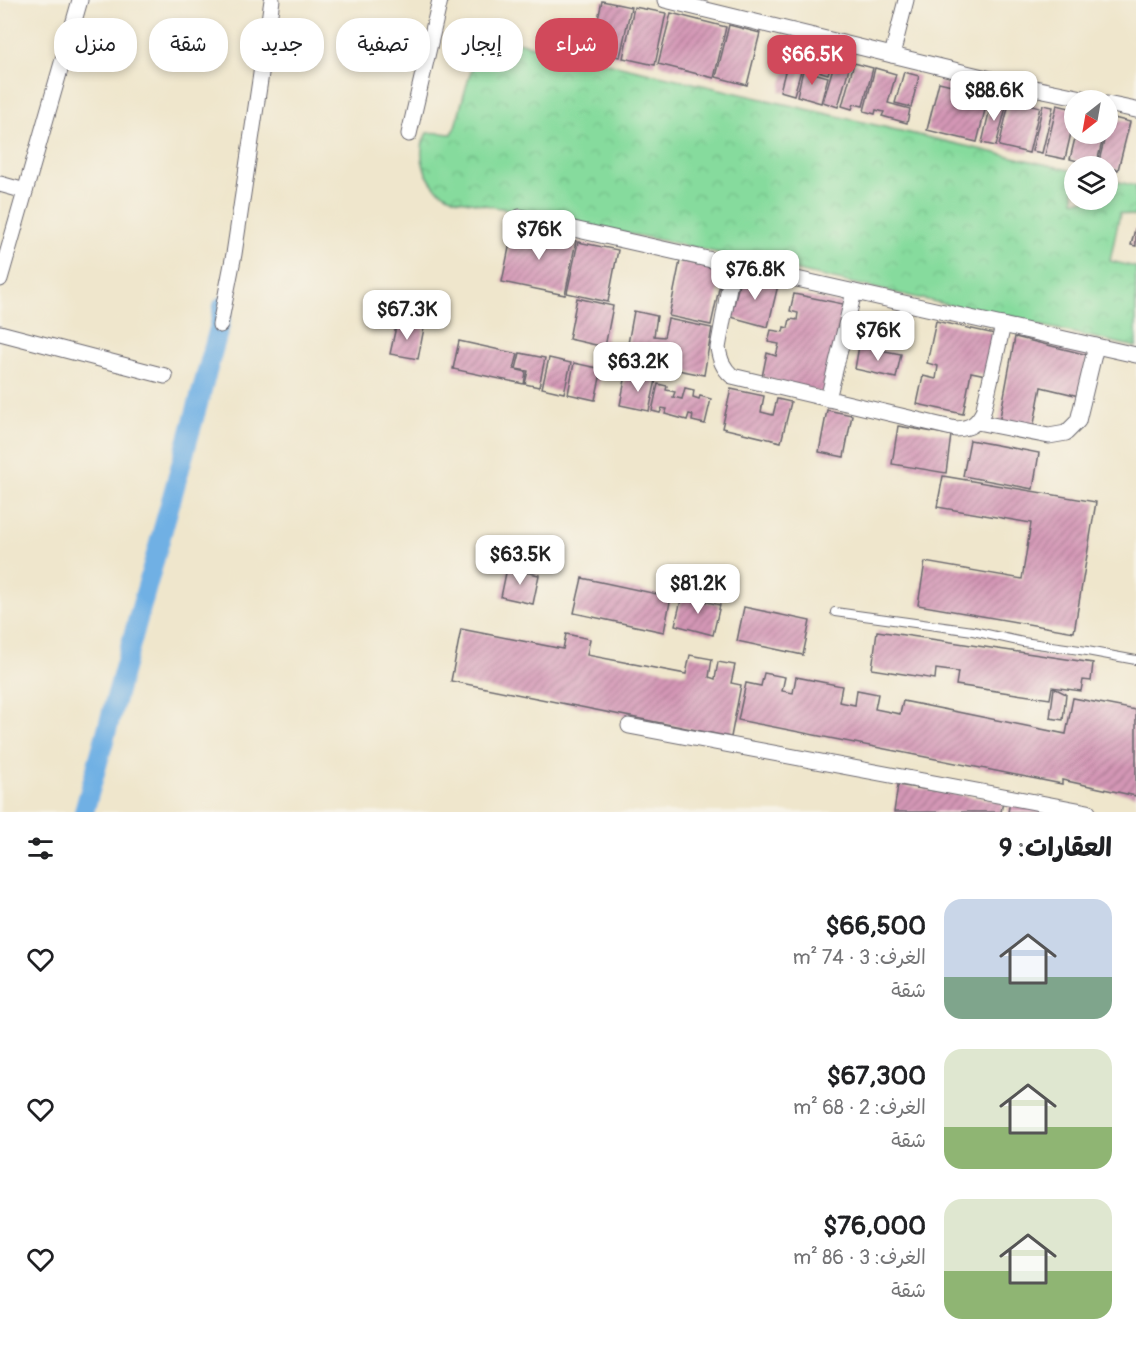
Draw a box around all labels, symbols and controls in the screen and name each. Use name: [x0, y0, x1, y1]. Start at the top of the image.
chip: منزل: [54, 18, 137, 72]
chip: شقة: [149, 18, 228, 72]
chip: جديد: [240, 18, 324, 72]
chip: تصفية: [336, 18, 430, 72]
chip: إيجار: [442, 18, 523, 72]
chip: شراء: [535, 18, 618, 72]
pin: $66.5K: [763, 35, 861, 86]
text: $66.5K: [781, 42, 843, 67]
pin: $88.6K: [945, 71, 1043, 122]
text: $88.6K: [964, 78, 1024, 103]
north arrow: [1064, 90, 1118, 144]
map controls: [1064, 90, 1118, 210]
button: layers: [1064, 156, 1118, 210]
pin: $76K: [503, 210, 575, 261]
text: $76K: [516, 217, 562, 242]
pin: $76.8K: [706, 250, 804, 301]
text: $76.8K: [725, 257, 785, 282]
pin: $67.3K: [358, 290, 456, 341]
text: $67.3K: [377, 297, 437, 322]
pin: $76K: [842, 311, 914, 362]
text: $76K: [855, 318, 901, 343]
pin: $63.2K: [589, 342, 687, 393]
text: $63.2K: [607, 349, 669, 374]
pin: $63.5K: [471, 535, 569, 586]
text: $63.5K: [490, 542, 550, 567]
pin: $81.2K: [649, 564, 747, 615]
text: $81.2K: [670, 571, 726, 596]
icon: filters: [24, 832, 57, 865]
text: العقارات: 9: [999, 832, 1112, 864]
text: $66,500: [825, 910, 926, 942]
icon: home: [992, 923, 1064, 995]
icon: heart: [24, 943, 57, 976]
text: الغرف: 3 · 74 m²: [793, 945, 926, 970]
text: شقة: [891, 978, 926, 1003]
text: $67,300: [827, 1060, 926, 1092]
icon: home: [992, 1073, 1064, 1145]
icon: heart: [24, 1093, 57, 1126]
text: الغرف: 2 · 68 m²: [793, 1095, 926, 1120]
text: شقة: [891, 1128, 926, 1153]
text: $76,000: [823, 1210, 926, 1242]
icon: home: [992, 1223, 1064, 1295]
icon: heart: [24, 1243, 57, 1276]
text: الغرف: 3 · 86 m²: [793, 1245, 926, 1270]
text: شقة: [891, 1278, 926, 1303]

